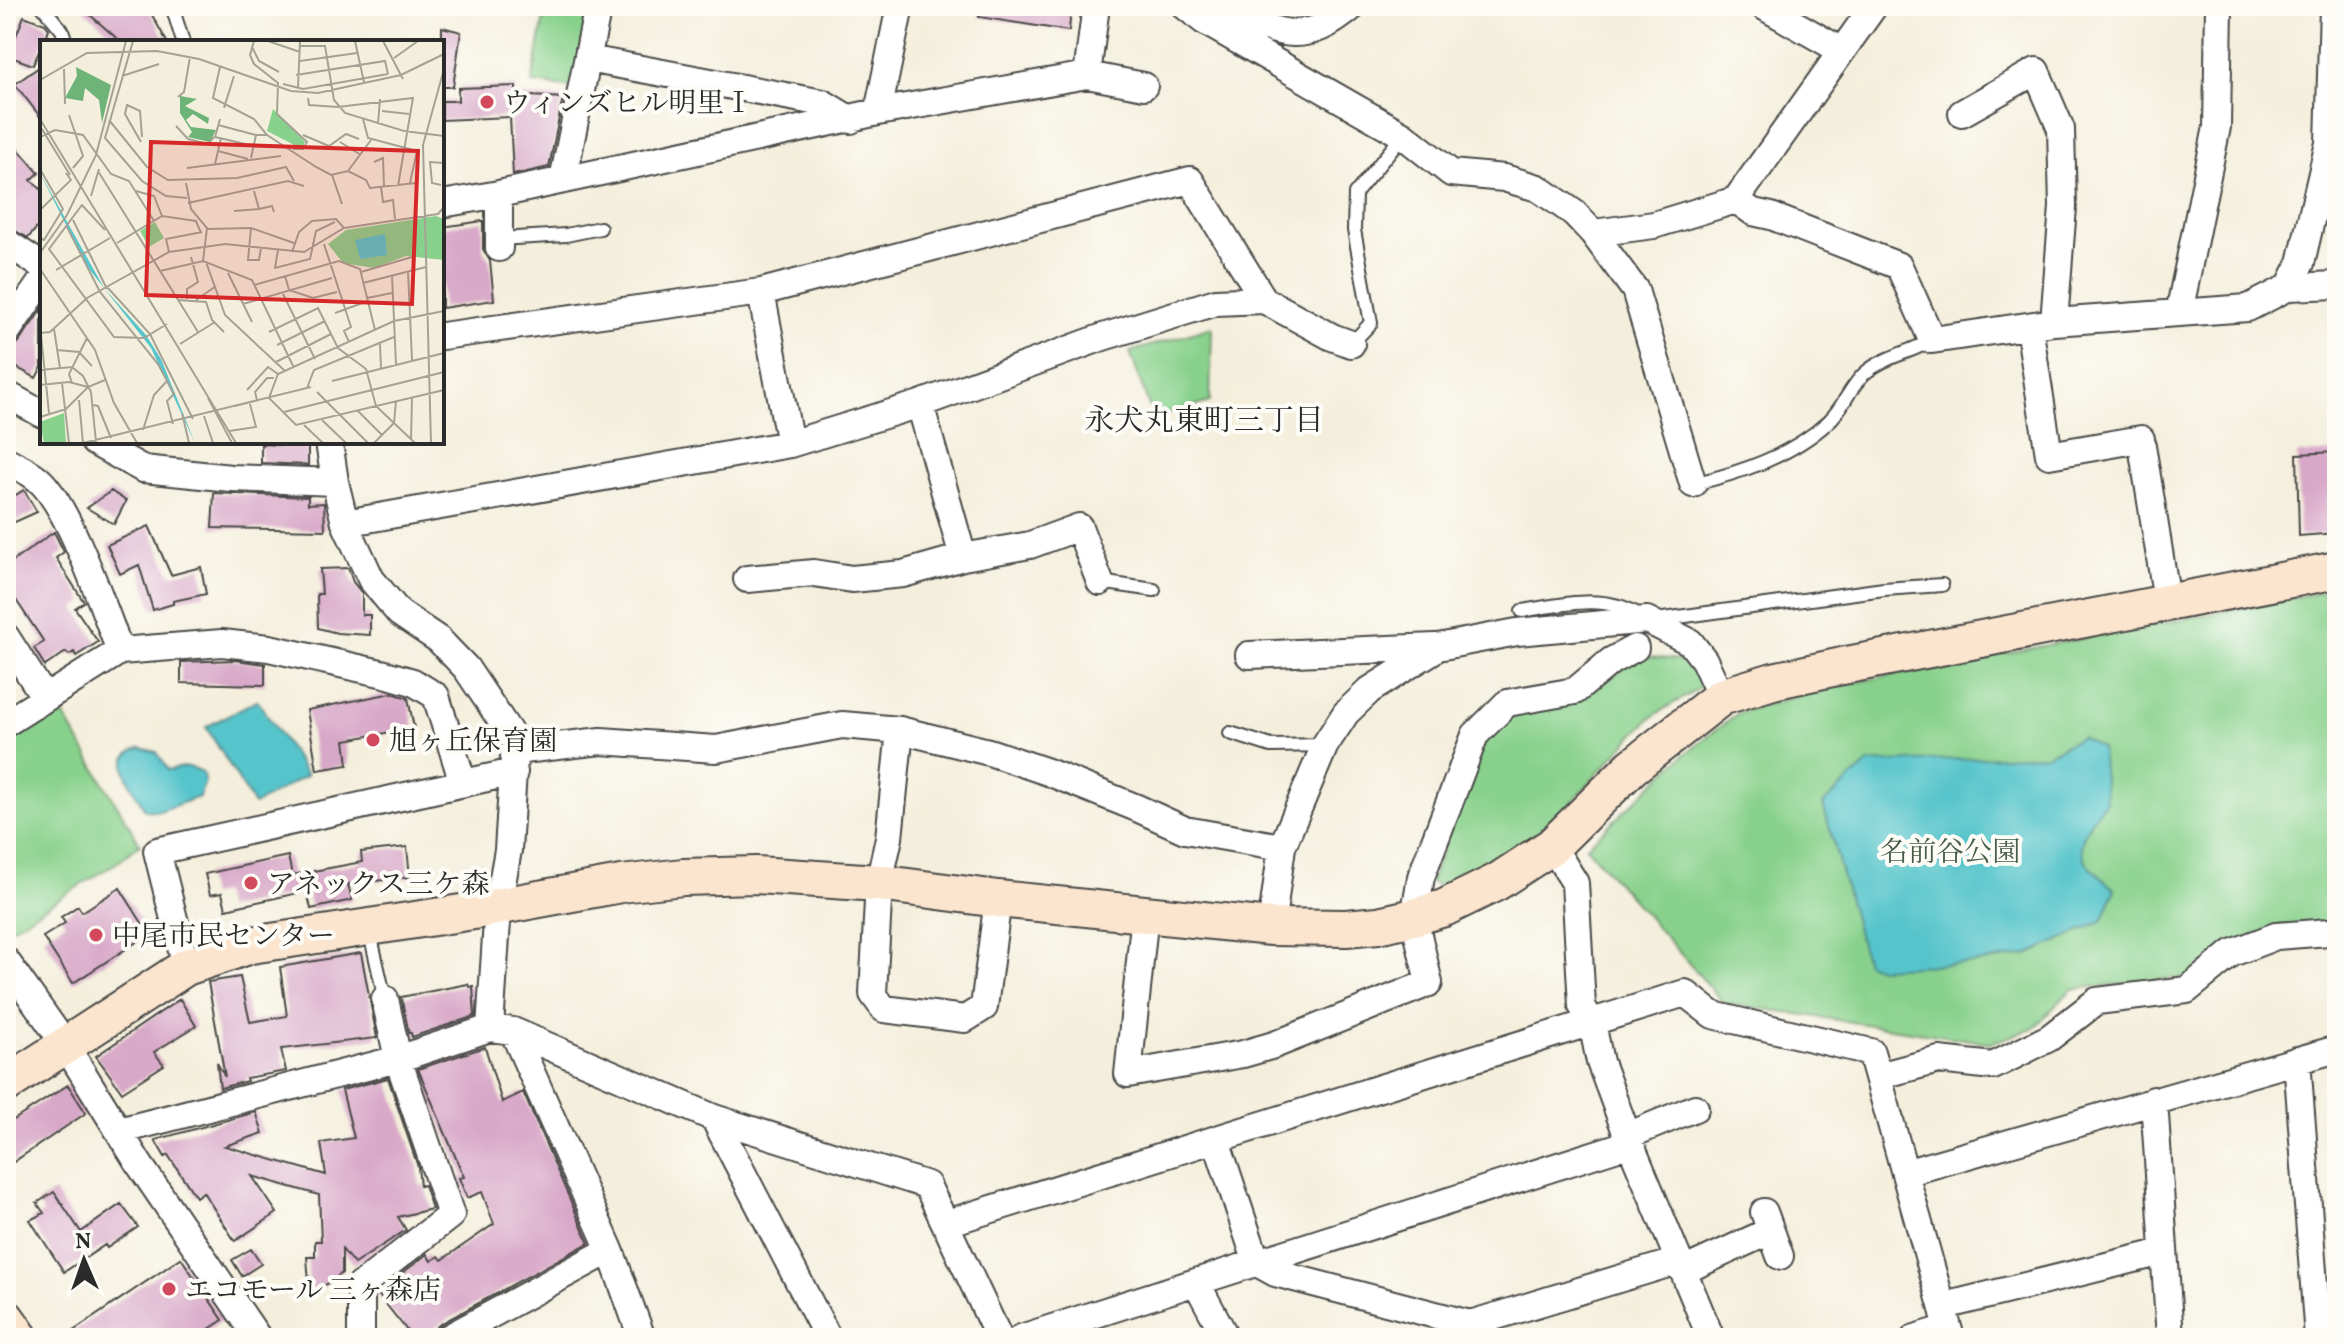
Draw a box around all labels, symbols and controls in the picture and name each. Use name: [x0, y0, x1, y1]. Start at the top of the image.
inset map: [40, 40, 444, 444]
place label: ウィンズヒル明里Ⅰ: [503, 85, 752, 124]
marker: ウィンズヒル明里Ⅰ: [478, 93, 496, 111]
district label: 永犬丸東町三丁目: [1084, 401, 1324, 443]
place label: 旭ヶ丘保育園: [389, 723, 557, 762]
marker: 旭ヶ丘保育園: [364, 731, 382, 749]
park label: 名前谷公園: [1880, 834, 2020, 873]
place label: アネックス三ケ森: [267, 866, 490, 905]
marker: アネックス三ケ森: [242, 874, 260, 892]
place label: 中尾市民センター: [112, 918, 335, 957]
marker: 中尾市民センター: [87, 926, 105, 944]
north arrow: [44, 1220, 124, 1300]
text: N: [75, 1227, 92, 1258]
place label: エコモール 三ヶ森店: [185, 1272, 441, 1311]
marker: エコモール 三ヶ森店: [160, 1280, 178, 1298]

